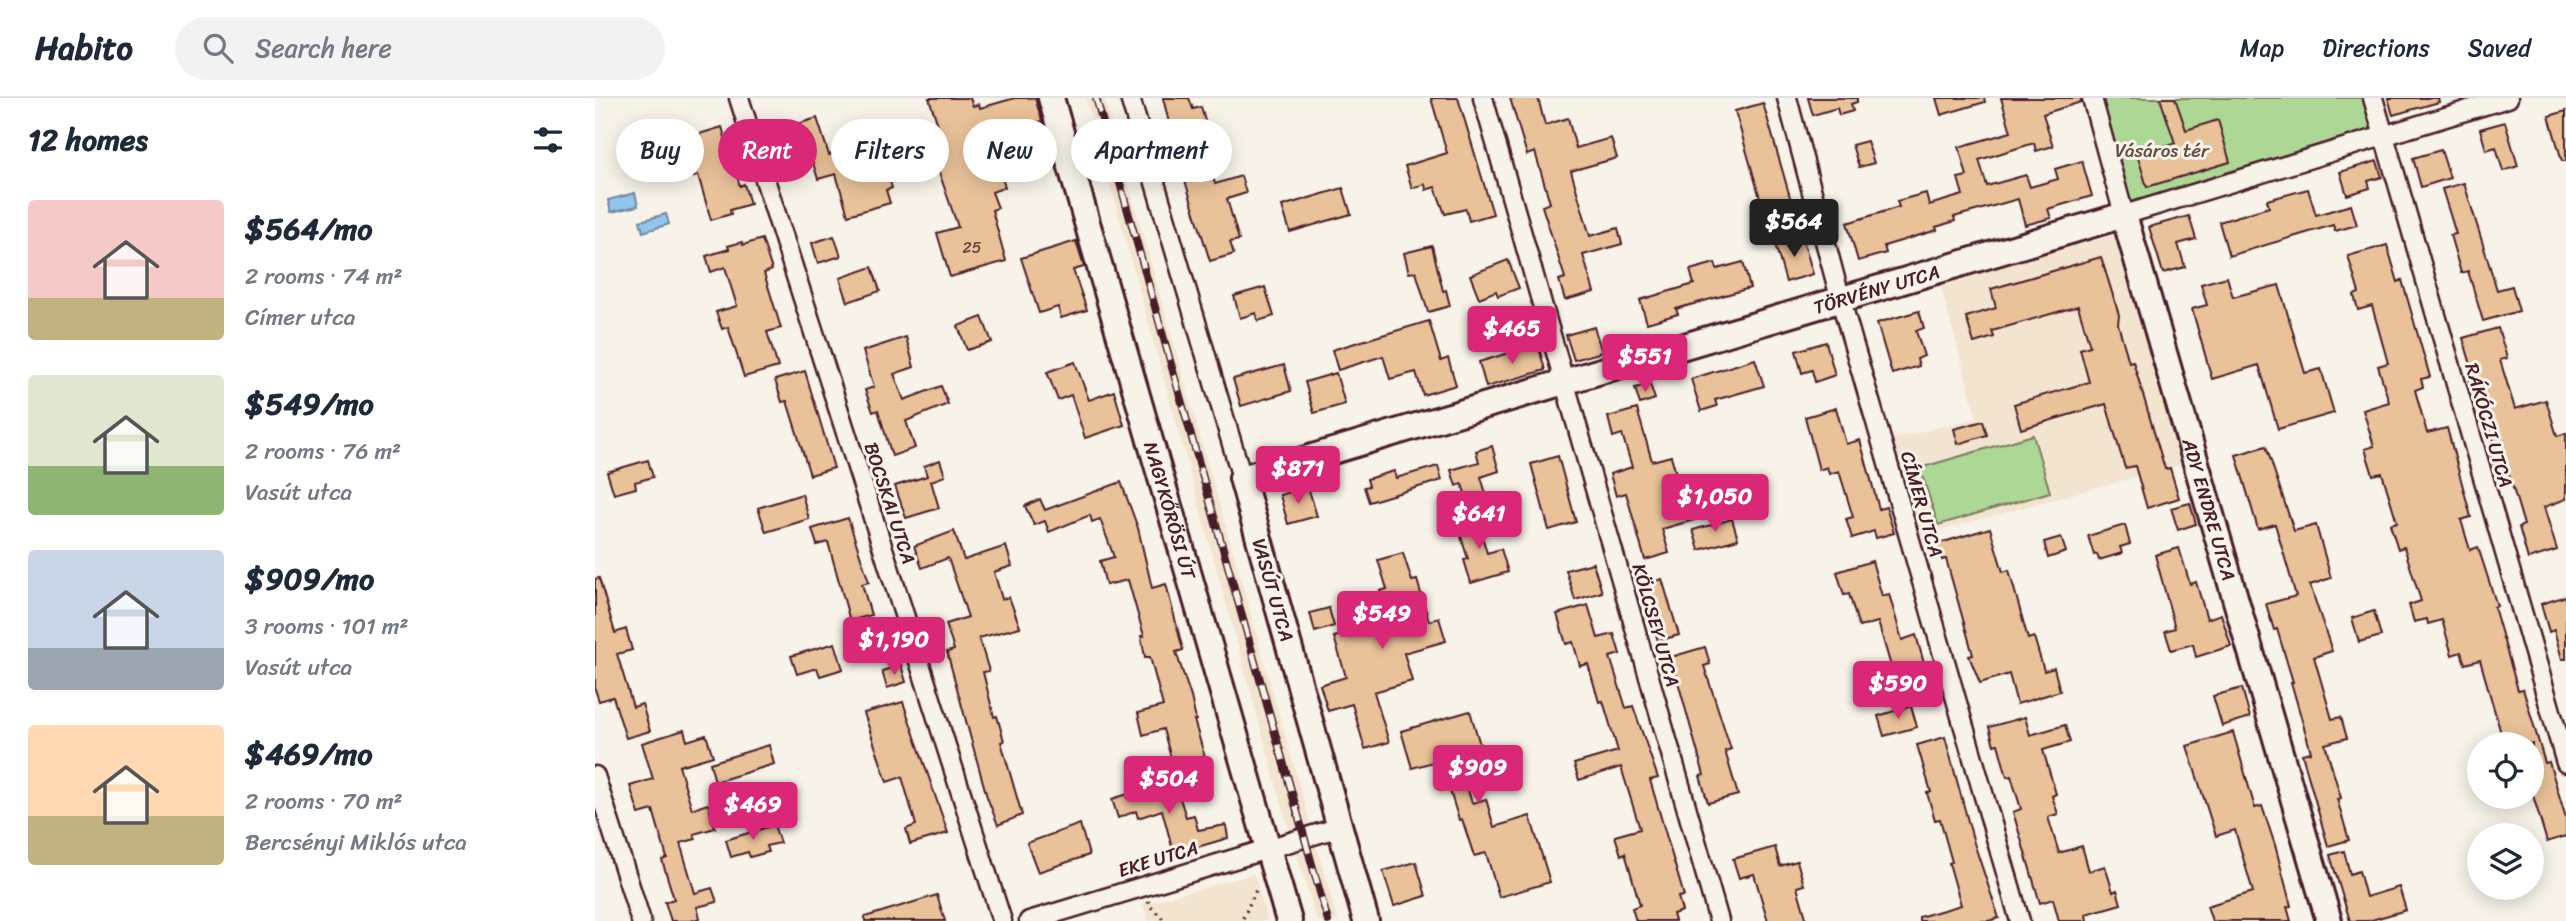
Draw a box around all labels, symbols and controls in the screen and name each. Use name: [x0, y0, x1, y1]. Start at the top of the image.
search box: [175, 17, 665, 80]
text: Habito: [35, 19, 133, 77]
text: Search here: [255, 25, 392, 71]
text: Map: [2240, 27, 2284, 69]
text: Directions: [2322, 27, 2430, 69]
text: Saved: [2468, 27, 2531, 69]
icon: search: [199, 29, 237, 67]
text: 12 homes: [28, 113, 148, 167]
chip: Buy: [616, 119, 704, 182]
chip: Rent: [718, 119, 817, 182]
chip: Filters: [831, 119, 949, 182]
chip: New: [963, 119, 1057, 182]
chip: Apartment: [1071, 119, 1232, 182]
icon: filters: [529, 121, 567, 159]
park label: Vásáros tér: [2115, 134, 2210, 167]
pin: $564: [1753, 200, 1835, 259]
text: $564: [1766, 201, 1822, 242]
text: $564/mo: [245, 202, 372, 256]
icon: home: [84, 228, 168, 312]
house number: 25: [962, 233, 982, 262]
street label: TÖRVÉNY UTCA: [1809, 255, 1944, 323]
text: 2 rooms · 74 m²: [245, 256, 402, 297]
text: Címer utca: [245, 297, 355, 338]
pin: $465: [1471, 306, 1553, 366]
text: $465: [1484, 308, 1540, 349]
pin: $551: [1604, 334, 1686, 394]
text: $551: [1618, 336, 1672, 377]
street label: RÁKÓCZI UTCA: [2455, 359, 2523, 491]
text: $549/mo: [245, 377, 374, 431]
icon: home: [84, 403, 168, 487]
text: 2 rooms · 76 m²: [245, 431, 401, 472]
street label: ADY ENDRE UTCA: [2173, 433, 2246, 585]
street label: BOCSKAI UTCA: [855, 438, 925, 568]
street label: NAGYKŐRÖSI ÚT: [1135, 438, 1206, 584]
pin: $871: [1257, 446, 1339, 506]
street label: CÍMER UTCA: [1891, 447, 1953, 561]
text: $871: [1272, 448, 1324, 489]
text: Vasút utca: [245, 472, 352, 513]
pin: $1,050: [1658, 474, 1772, 534]
text: $1,050: [1678, 476, 1752, 517]
pin: $641: [1438, 491, 1520, 551]
text: $641: [1453, 493, 1505, 534]
street label: VASÚT UTCA: [1243, 534, 1303, 646]
text: $909/mo: [245, 552, 374, 606]
street label: KÖLCSEY UTCA: [1623, 559, 1689, 691]
icon: home: [84, 578, 168, 662]
pin: $549: [1341, 592, 1423, 651]
text: $549: [1353, 593, 1411, 634]
text: 3 rooms · 101 m²: [245, 606, 409, 647]
pin: $1,190: [837, 618, 951, 677]
text: $1,190: [859, 619, 929, 660]
text: Vasút utca: [245, 647, 352, 688]
pin: $590: [1857, 662, 1939, 721]
text: $590: [1869, 663, 1927, 704]
text: $469/mo: [245, 727, 373, 781]
map controls: [2467, 732, 2544, 900]
button: locate: [2467, 732, 2544, 809]
pin: $909: [1437, 746, 1519, 805]
text: $909: [1449, 747, 1507, 788]
icon: home: [84, 753, 168, 837]
pin: $504: [1128, 756, 1210, 816]
text: $504: [1140, 758, 1198, 799]
text: 2 rooms · 70 m²: [245, 781, 403, 822]
pin: $469: [712, 782, 794, 842]
text: $469: [724, 784, 782, 825]
text: Bercsényi Miklós utca: [245, 822, 467, 863]
button: layers: [2467, 823, 2544, 900]
street label: EKE UTCA: [1114, 831, 1202, 887]

